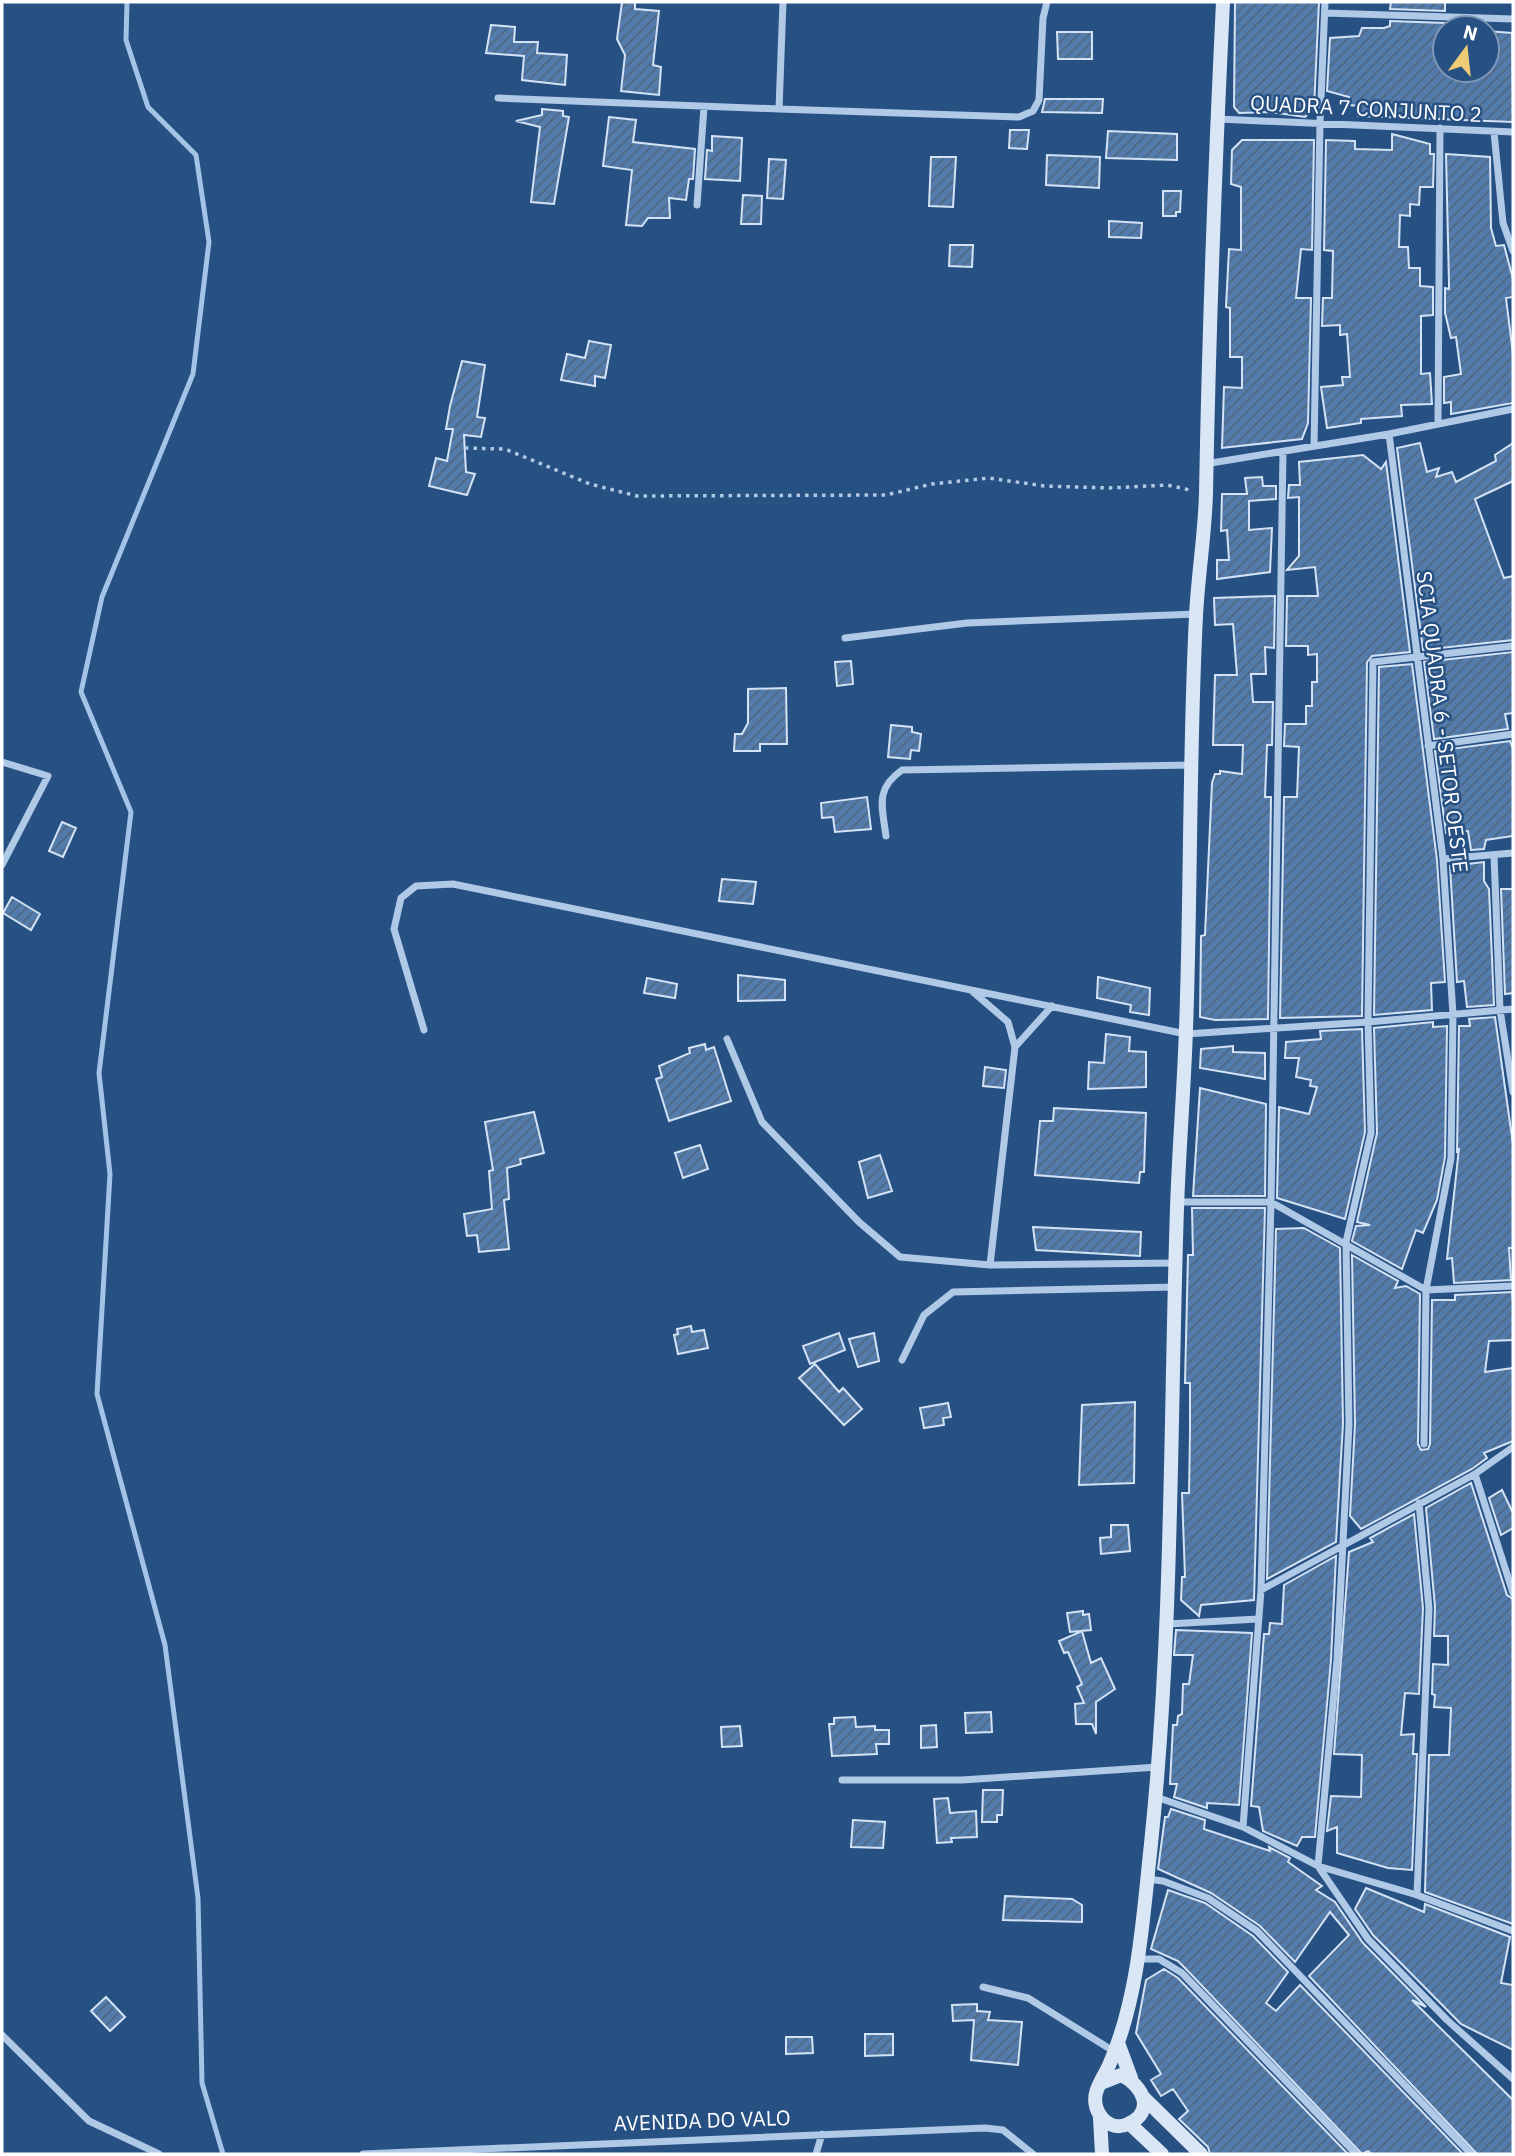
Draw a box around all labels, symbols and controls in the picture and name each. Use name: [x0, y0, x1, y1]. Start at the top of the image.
north arrow: [1431, 14, 1501, 84]
text: N: [1461, 19, 1480, 46]
street label: QUADRA 7 CONJUNTO 2: [1249, 88, 1483, 128]
street label: SCIA QUADRA 6 - SETOR OESTE: [1411, 569, 1475, 874]
street label: AVENIDA DO VALO: [613, 2103, 791, 2137]

